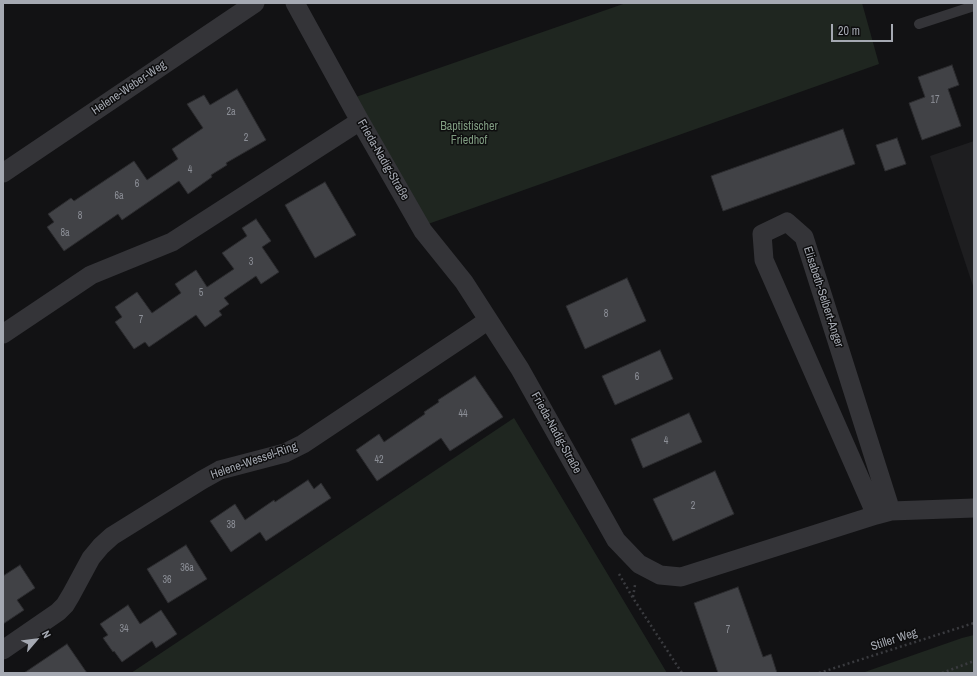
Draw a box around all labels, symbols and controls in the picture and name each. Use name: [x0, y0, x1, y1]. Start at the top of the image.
scale bar: [833, 16, 895, 42]
text: 20 m: [838, 23, 860, 39]
street label: Helene-Weber-Weg: [89, 58, 169, 118]
house number: 17: [930, 94, 940, 106]
house number: 2a: [226, 106, 236, 118]
street label: Frieda-Nadig-Straße: [354, 117, 412, 203]
park label: Baptistischer Friedhof: [440, 120, 498, 148]
house number: 2: [244, 132, 248, 144]
house number: 4: [188, 164, 192, 176]
house number: 6: [135, 178, 139, 190]
house number: 6a: [114, 190, 124, 202]
house number: 8: [78, 210, 82, 222]
house number: 8a: [60, 227, 70, 239]
street label: Elisabeth-Selbert-Anger: [800, 245, 846, 349]
house number: 3: [249, 256, 253, 268]
house number: 5: [199, 287, 203, 299]
house number: 8: [604, 308, 608, 320]
house number: 7: [139, 314, 143, 326]
house number: 6: [635, 371, 639, 383]
street label: Frieda-Nadig-Straße: [528, 390, 584, 476]
house number: 44: [458, 408, 468, 420]
house number: 4: [664, 435, 668, 447]
street label: Helene-Wessel-Ring: [209, 439, 299, 483]
house number: 42: [374, 454, 384, 466]
house number: 2: [691, 500, 695, 512]
house number: 38: [226, 519, 236, 531]
house number: 36a: [180, 562, 194, 574]
house number: 36: [162, 574, 172, 586]
north arrow: [16, 620, 56, 660]
house number: 34: [119, 623, 129, 635]
house number: 7: [726, 624, 730, 636]
street label: Stiller Weg: [869, 626, 919, 654]
text: N: [39, 628, 54, 641]

